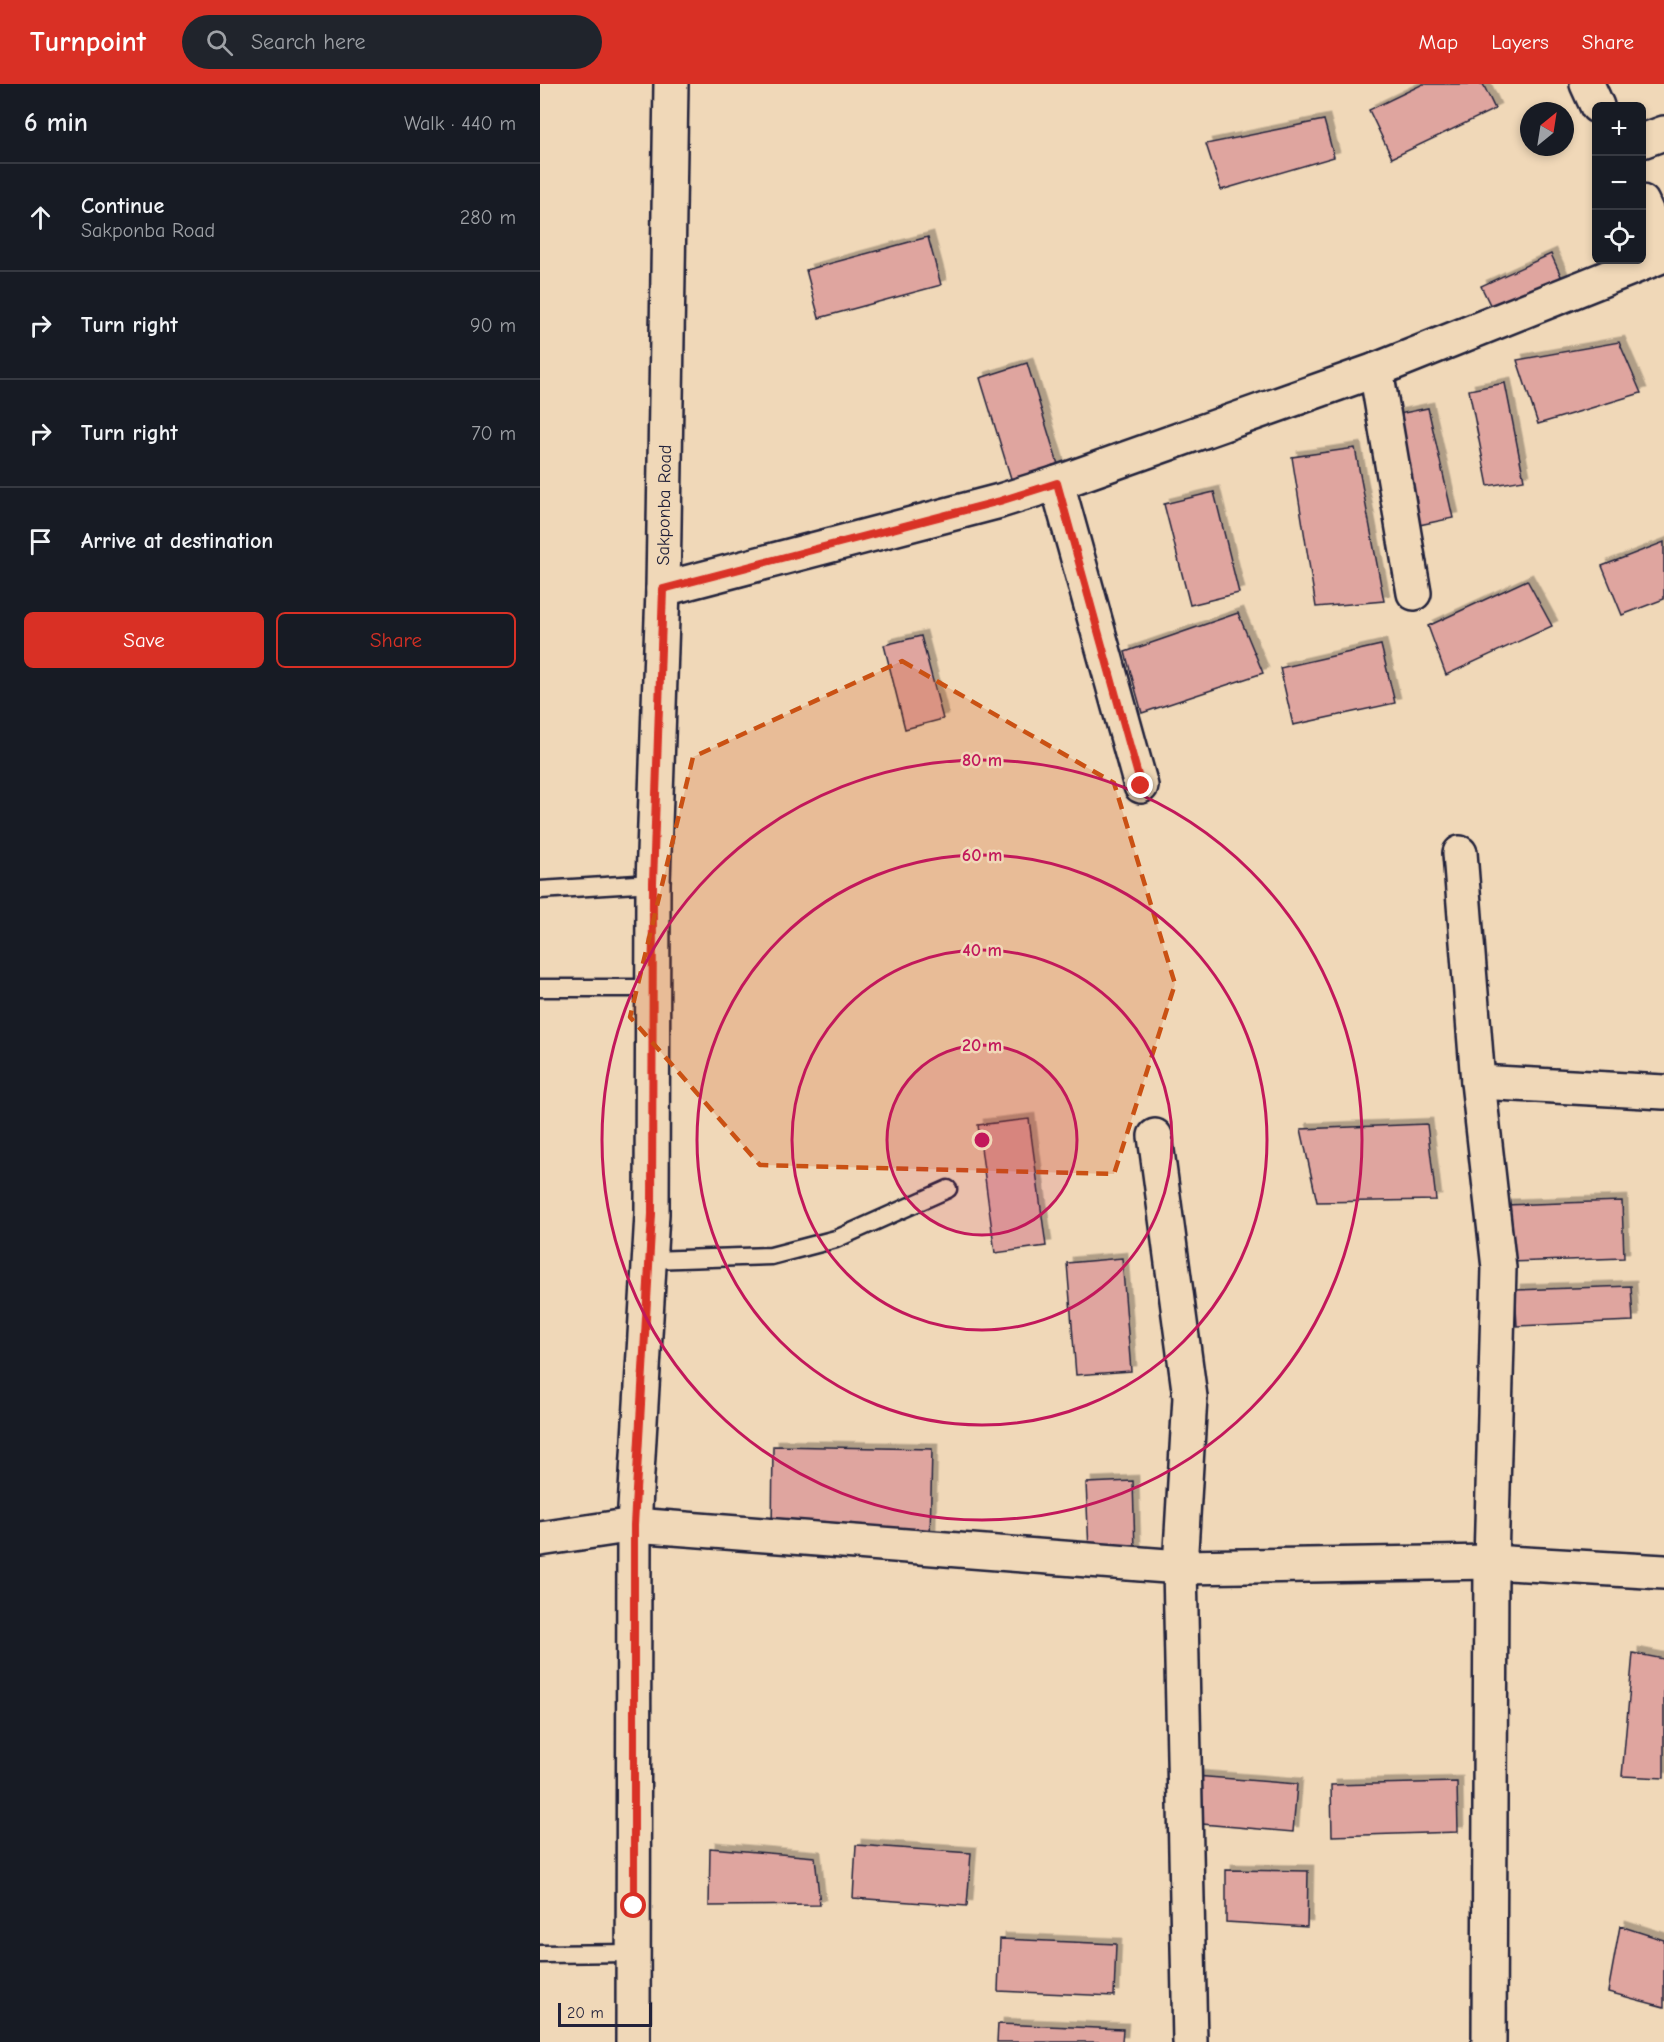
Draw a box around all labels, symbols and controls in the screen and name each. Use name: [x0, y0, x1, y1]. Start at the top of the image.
search box: [182, 15, 602, 69]
text: Turnpoint: [30, 26, 146, 58]
icon: search: [203, 26, 236, 59]
text: Search here: [251, 29, 365, 55]
text: Map: [1419, 30, 1458, 54]
text: Layers: [1491, 30, 1549, 54]
text: Share: [1582, 30, 1634, 54]
north arrow: [1520, 102, 1574, 156]
map controls: [1592, 102, 1646, 264]
button: +: [1592, 102, 1646, 156]
text: 6 min: [24, 108, 88, 138]
text: Walk · 440 m: [404, 112, 516, 135]
button: −: [1592, 156, 1646, 210]
text: Continue: [81, 193, 164, 219]
icon: ahead: [24, 201, 57, 234]
text: 280 m: [460, 206, 516, 229]
button: locate: [1592, 210, 1646, 264]
text: Sakponba Road: [81, 219, 215, 242]
icon: right: [24, 309, 57, 342]
text: Turn right: [81, 312, 178, 338]
text: 90 m: [470, 314, 516, 337]
icon: right: [24, 417, 57, 450]
text: Turn right: [81, 420, 178, 446]
text: 70 m: [471, 422, 516, 445]
street label: Sakponba Road: [653, 444, 676, 566]
icon: arrive: [24, 525, 57, 558]
text: Arrive at destination: [81, 528, 273, 554]
button: Save: [24, 612, 264, 668]
button: Share: [276, 612, 516, 668]
text: 80 m: [962, 750, 1002, 771]
route end: [1127, 772, 1153, 798]
text: 60 m: [962, 845, 1002, 866]
text: 40 m: [962, 940, 1002, 961]
text: 20 m: [962, 1035, 1002, 1056]
centre of rings: [972, 1130, 992, 1150]
route start: [620, 1892, 646, 1918]
scale bar: [558, 2000, 652, 2028]
text: 20 m: [567, 2004, 604, 2022]

